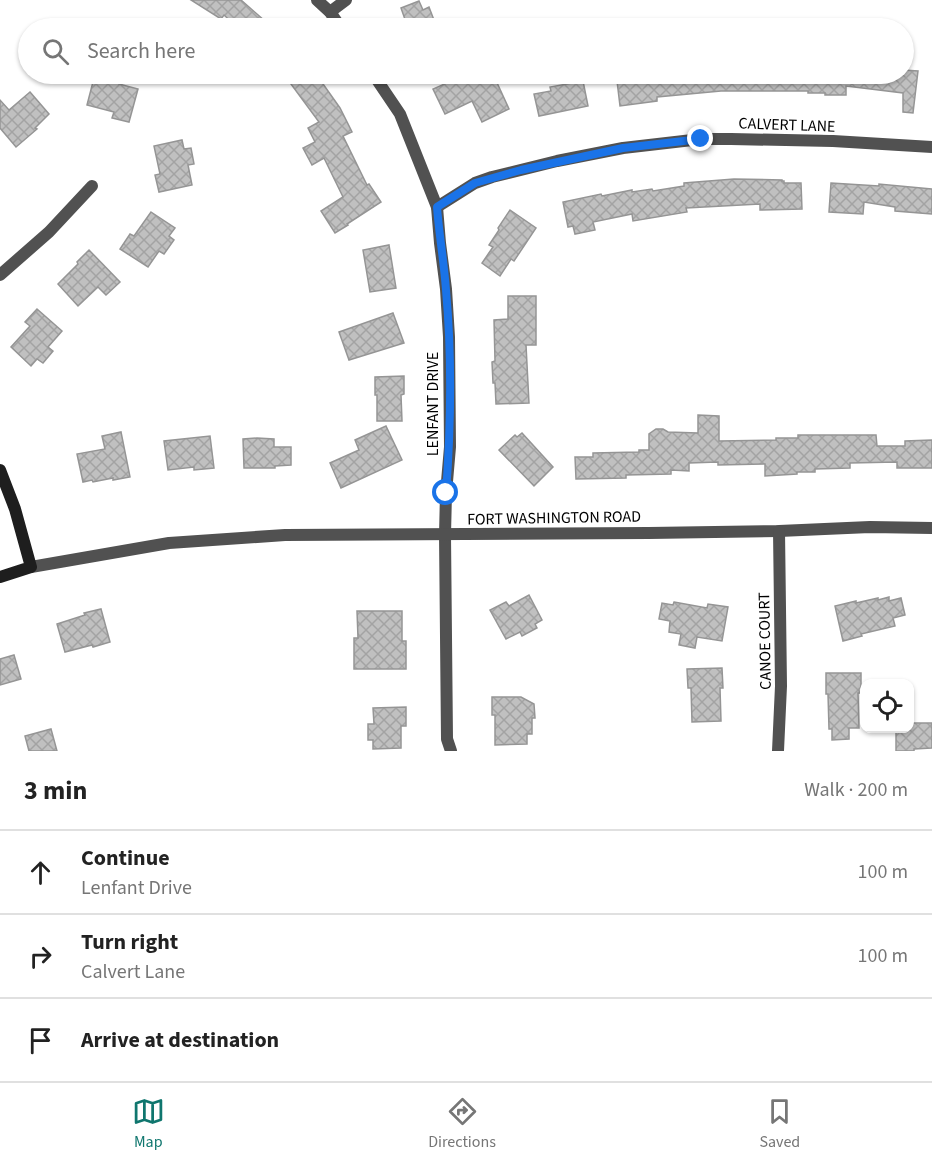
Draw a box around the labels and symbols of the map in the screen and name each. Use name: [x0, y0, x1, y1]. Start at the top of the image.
street label: CALVERT LANE: [738, 112, 836, 138]
route end: [687, 125, 713, 151]
street label: LENFANT DRIVE: [422, 352, 444, 456]
route start: [432, 479, 458, 505]
street label: FORT WASHINGTON ROAD: [467, 505, 641, 531]
street label: CANOE COURT: [753, 592, 777, 690]

